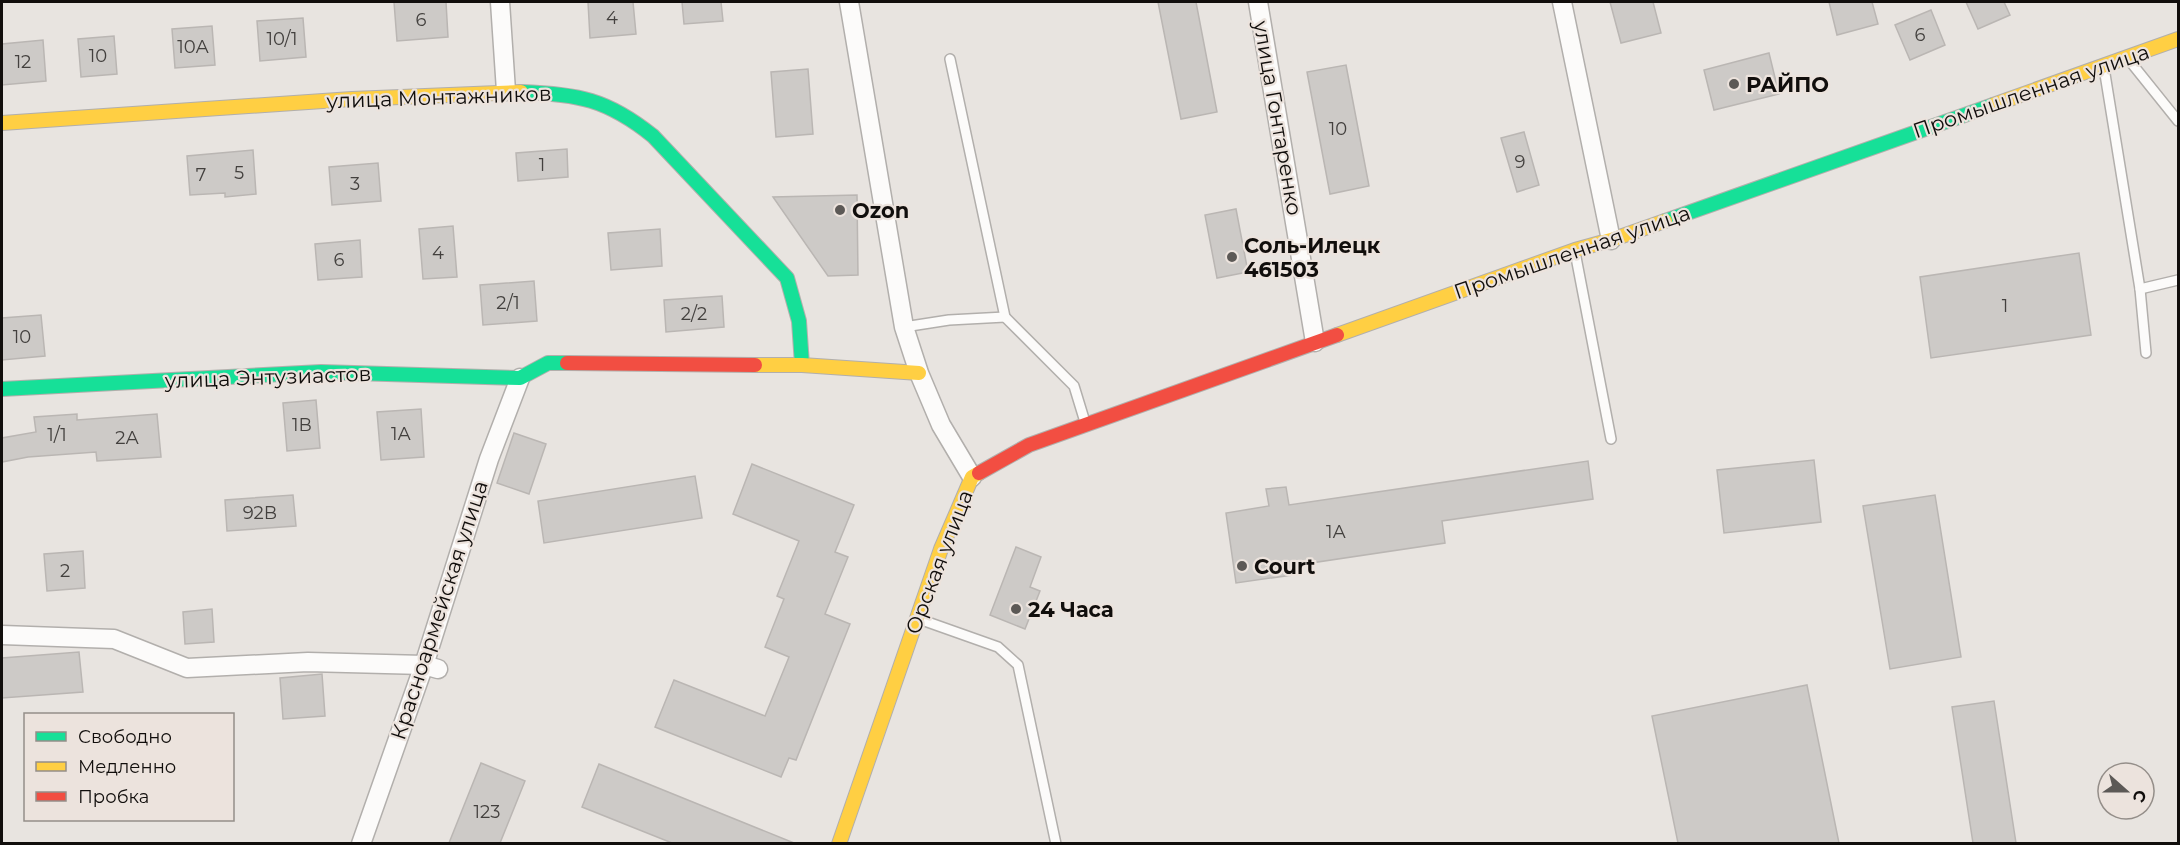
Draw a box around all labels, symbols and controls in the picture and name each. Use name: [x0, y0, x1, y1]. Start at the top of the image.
house number: 4: [606, 7, 618, 29]
house number: 6: [416, 9, 427, 31]
street label: улица Гонтаренко: [1248, 18, 1307, 217]
house number: 6: [1915, 24, 1926, 46]
house number: 10/1: [266, 28, 298, 50]
house number: 10А: [177, 36, 209, 58]
street label: Промышленная улица: [1910, 39, 2152, 143]
house number: 10: [89, 45, 107, 67]
house number: 12: [15, 51, 31, 73]
place label: РАЙПО: [1746, 72, 1829, 97]
marker: РАЙПО: [1727, 77, 1741, 91]
street label: улица Монтажников: [325, 81, 552, 113]
house number: 10: [1329, 118, 1347, 140]
house number: 9: [1515, 151, 1526, 173]
house number: 1: [539, 154, 545, 176]
house number: 5: [234, 162, 244, 184]
house number: 7: [196, 164, 206, 186]
house number: 3: [350, 173, 360, 195]
place label: Ozon: [852, 198, 909, 223]
street label: Промышленная улица: [1451, 200, 1693, 304]
marker: Ozon: [833, 203, 847, 217]
place label: Соль-Илецк 461503: [1244, 233, 1381, 282]
house number: 4: [432, 242, 444, 264]
house number: 6: [334, 249, 345, 271]
marker: Соль-Илецк 461503: [1225, 250, 1239, 264]
house number: 2/1: [496, 292, 520, 314]
house number: 1: [2002, 295, 2008, 317]
house number: 2/2: [681, 303, 707, 325]
house number: 10: [13, 326, 31, 348]
street label: улица Энтузиастов: [163, 361, 372, 393]
house number: 1В: [292, 414, 312, 436]
house number: 1А: [391, 423, 412, 445]
house number: 1/1: [47, 424, 67, 446]
house number: 2А: [115, 427, 139, 449]
street label: Красноармейская улица: [385, 477, 493, 743]
street label: Орская улица: [900, 487, 978, 637]
house number: 92В: [243, 502, 277, 524]
house number: 1А: [1326, 521, 1347, 543]
place label: Court: [1254, 554, 1316, 579]
marker: Court: [1235, 559, 1249, 573]
house number: 2: [60, 560, 70, 582]
place label: 24 Часа: [1028, 597, 1114, 622]
marker: 24 Часа: [1009, 602, 1023, 616]
legend: [24, 713, 234, 821]
text: Свободно: [78, 726, 172, 748]
text: Медленно: [78, 756, 176, 778]
north arrow: [2096, 761, 2156, 821]
text: Пробка: [78, 786, 149, 808]
text: С: [2128, 787, 2150, 805]
house number: 123: [474, 801, 500, 823]

